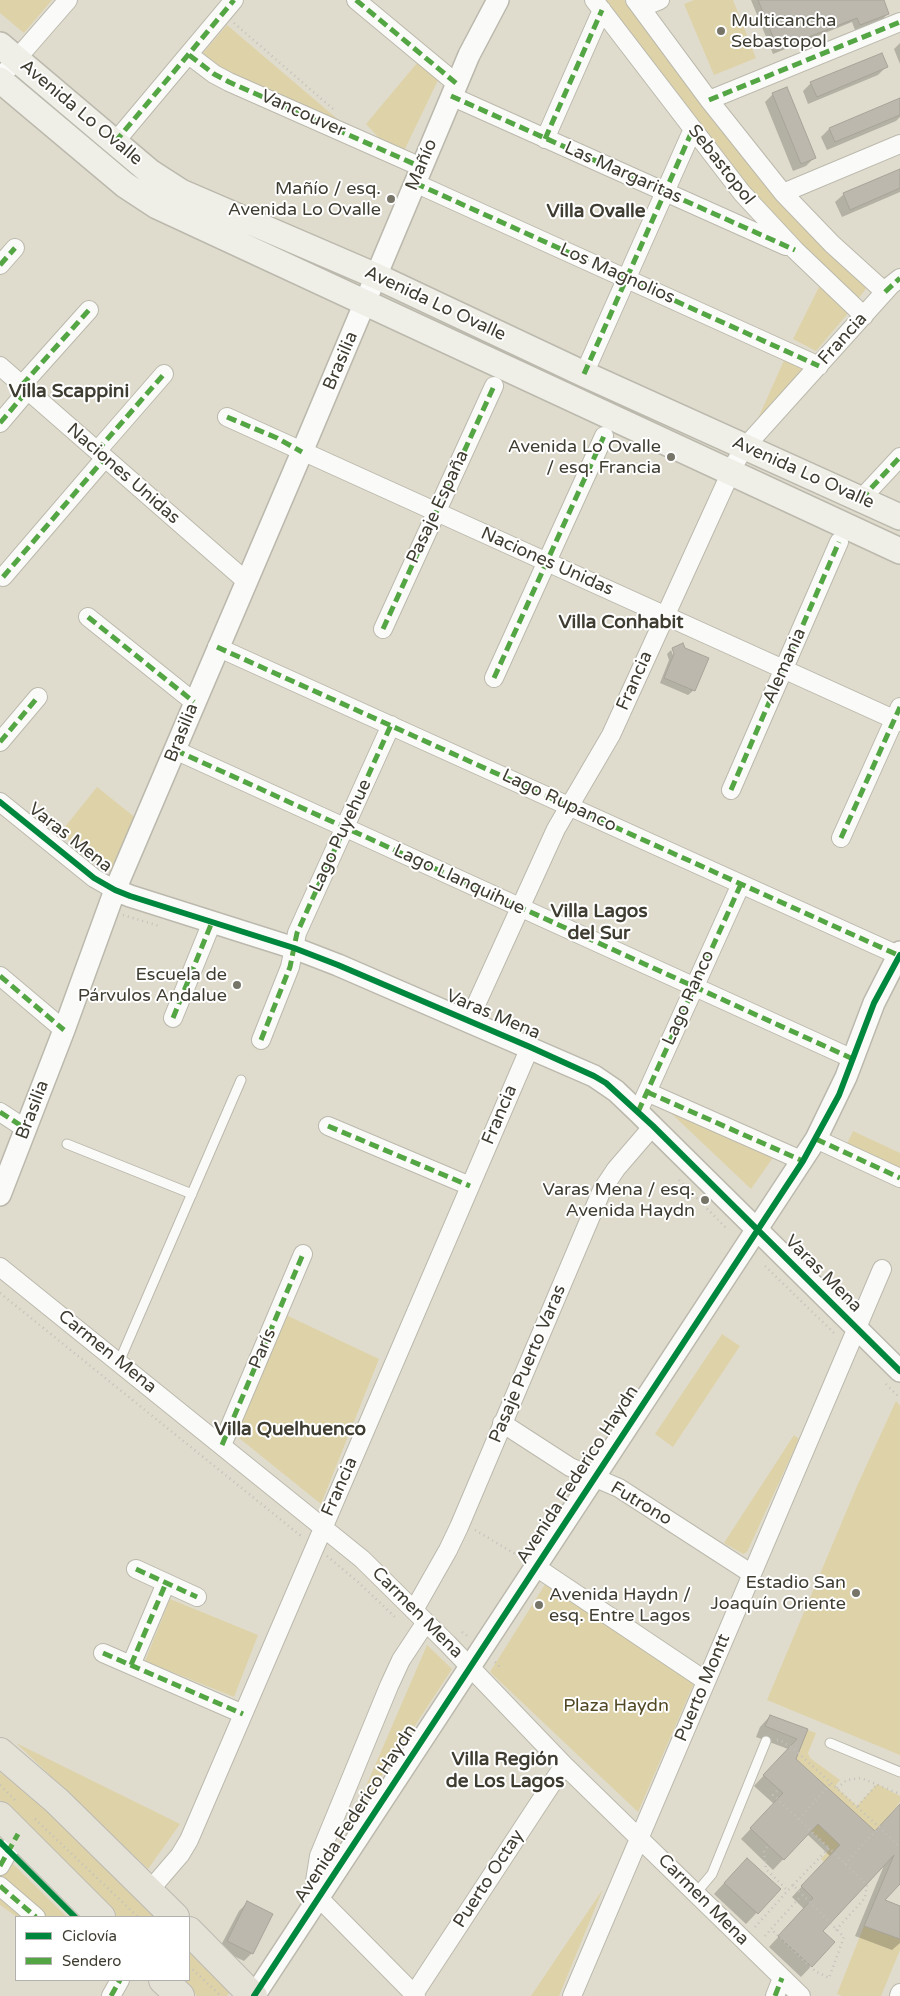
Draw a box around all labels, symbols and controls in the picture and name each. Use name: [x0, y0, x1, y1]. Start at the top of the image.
place label: Multicancha Sebastopol: [731, 10, 836, 52]
marker: Multicancha Sebastopol: [715, 25, 727, 37]
street label: Avenida Lo Ovalle: [15, 55, 147, 171]
street label: Vancouver: [257, 86, 349, 142]
street label: Sebastopol: [683, 121, 759, 209]
street label: Mañío: [402, 136, 442, 194]
street label: Las Margaritas: [561, 137, 685, 209]
place label: Mañío / esq. Avenida Lo Ovalle: [228, 178, 381, 220]
marker: Mañío / esq. Avenida Lo Ovalle: [385, 193, 397, 205]
district label: Villa Ovalle: [546, 201, 646, 223]
street label: Los Magnolios: [556, 239, 678, 309]
street label: Avenida Lo Ovalle: [361, 262, 509, 346]
street label: Francia: [814, 309, 872, 369]
street label: Brasilia: [319, 328, 363, 394]
district label: Villa Scappini: [9, 381, 129, 403]
street label: Naciones Unidas: [62, 419, 184, 529]
street label: Avenida Lo Ovalle: [729, 432, 877, 514]
place label: Avenida Lo Ovalle / esq. Francia: [508, 436, 661, 478]
street label: Pasaje España: [402, 447, 474, 567]
marker: Avenida Lo Ovalle / esq. Francia: [665, 451, 677, 463]
street label: Naciones Unidas: [477, 523, 617, 601]
district label: Villa Conhabit: [558, 612, 684, 634]
street label: Alemania: [759, 625, 811, 707]
street label: Francia: [612, 648, 658, 714]
street label: Brasilia: [160, 700, 204, 766]
street label: Lago Rupanco: [498, 765, 620, 837]
street label: Lago Puyehue: [305, 776, 377, 896]
street label: Varas Mena: [24, 799, 116, 877]
street label: Lago Llanquihue: [390, 840, 528, 920]
district label: Villa Lagos del Sur: [550, 901, 648, 945]
street label: Lago Ranco: [658, 947, 720, 1049]
place label: Escuela de Párvulos Andalue: [78, 964, 227, 1006]
marker: Escuela de Párvulos Andalue: [231, 979, 243, 991]
street label: Varas Mena: [443, 985, 543, 1045]
street label: Brasilia: [12, 1077, 54, 1143]
street label: Francia: [478, 1082, 522, 1148]
place label: Varas Mena / esq. Avenida Haydn: [542, 1179, 695, 1222]
marker: Varas Mena / esq. Avenida Haydn: [699, 1194, 711, 1206]
street label: Varas Mena: [780, 1231, 866, 1317]
street label: Pasaje Puerto Varas: [485, 1282, 571, 1446]
street label: Carmen Mena: [53, 1306, 161, 1398]
street label: París: [245, 1326, 281, 1372]
street label: Avenida Federico Haydn: [512, 1382, 644, 1568]
district label: Villa Quelhuenco: [214, 1419, 366, 1441]
street label: Francia: [317, 1454, 363, 1520]
street label: Futrono: [606, 1477, 676, 1531]
street label: Carmen Mena: [367, 1563, 467, 1663]
place label: Estadio San Joaquín Oriente: [710, 1572, 846, 1615]
place label: Avenida Haydn / esq. Entre Lagos: [549, 1584, 691, 1626]
marker: Estadio San Joaquín Oriente: [850, 1587, 862, 1599]
marker: Avenida Haydn / esq. Entre Lagos: [533, 1599, 545, 1611]
street label: Puerto Montt: [671, 1631, 735, 1745]
park label: Plaza Haydn: [563, 1695, 669, 1717]
street label: Avenida Federico Haydn: [290, 1721, 422, 1907]
district label: Villa Región de Los Lagos: [446, 1749, 564, 1793]
street label: Puerto Octay: [449, 1826, 529, 1932]
street label: Carmen Mena: [653, 1850, 753, 1950]
legend: [15, 1916, 190, 1981]
text: Ciclovía: [62, 1927, 117, 1945]
text: Sendero: [62, 1952, 121, 1970]

